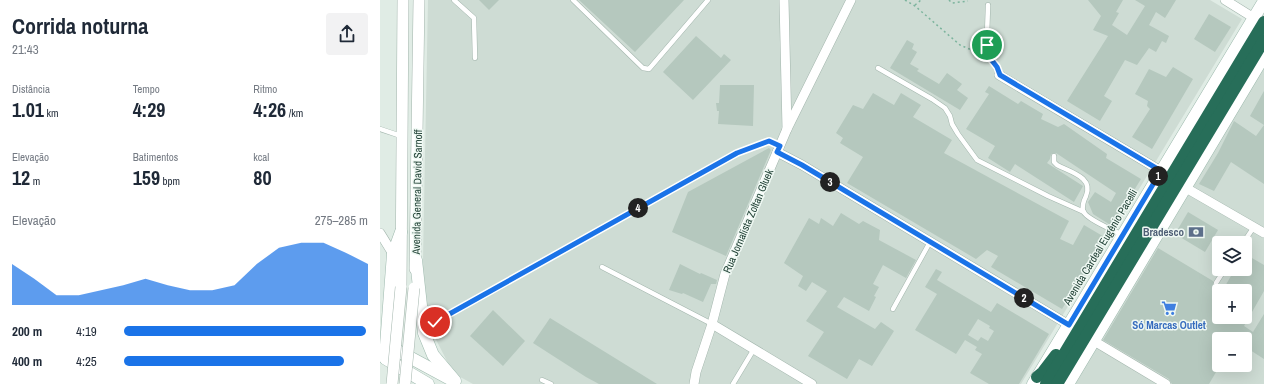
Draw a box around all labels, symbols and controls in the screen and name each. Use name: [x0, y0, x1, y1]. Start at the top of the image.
text: Corrida noturna: [12, 11, 148, 41]
button: share: [326, 13, 368, 55]
pin: [970, 28, 1004, 62]
icon: arrive: [976, 34, 998, 56]
text: 21:43: [12, 41, 39, 58]
text: Distância: [12, 82, 50, 96]
text: Tempo: [133, 82, 160, 96]
text: Ritmo: [253, 82, 277, 96]
text: 1.01: [12, 96, 44, 123]
text: 4:29: [133, 96, 165, 123]
text: 4:26: [253, 96, 286, 123]
text: km: [44, 106, 58, 120]
text: /km: [286, 106, 303, 120]
street label: Avenida General David Sarnoff: [409, 129, 425, 256]
text: Elevação: [12, 150, 49, 164]
text: Batimentos: [133, 150, 178, 164]
text: kcal: [253, 150, 269, 164]
text: 12: [12, 164, 30, 191]
text: 159: [133, 164, 160, 191]
text: 80: [253, 164, 272, 191]
street label: Rua Jornalista Zoltan Gluek: [720, 166, 776, 275]
pin: 1: [1148, 166, 1168, 186]
text: 1: [1155, 169, 1161, 183]
pin: 3: [820, 172, 840, 192]
text: m: [30, 174, 40, 188]
text: bpm: [160, 174, 180, 188]
text: 3: [827, 175, 833, 189]
street label: Avenida Cardeal Eugênio Pacelli: [1059, 187, 1140, 308]
pin: 4: [628, 198, 648, 218]
text: 4: [635, 201, 641, 215]
text: Elevação: [12, 212, 56, 229]
text: 275–285 m: [315, 212, 368, 229]
bank icon: Bradesco: [1187, 223, 1205, 241]
place label: Bradesco: [1143, 225, 1184, 239]
map controls: [1212, 236, 1252, 372]
button: layers: [1212, 236, 1252, 276]
button: +: [1212, 284, 1252, 324]
pin: 2: [1014, 288, 1034, 308]
text: 2: [1021, 291, 1027, 305]
supermarket icon: Só Marcas Outlet: [1160, 299, 1178, 317]
pin: [418, 305, 452, 339]
icon: check: [424, 311, 446, 333]
place label: Só Marcas Outlet: [1132, 318, 1206, 332]
text: 200 m: [12, 323, 42, 340]
text: 4:19: [76, 323, 97, 340]
button: −: [1212, 332, 1252, 372]
text: 400 m: [12, 353, 42, 370]
text: 4:25: [76, 353, 97, 370]

